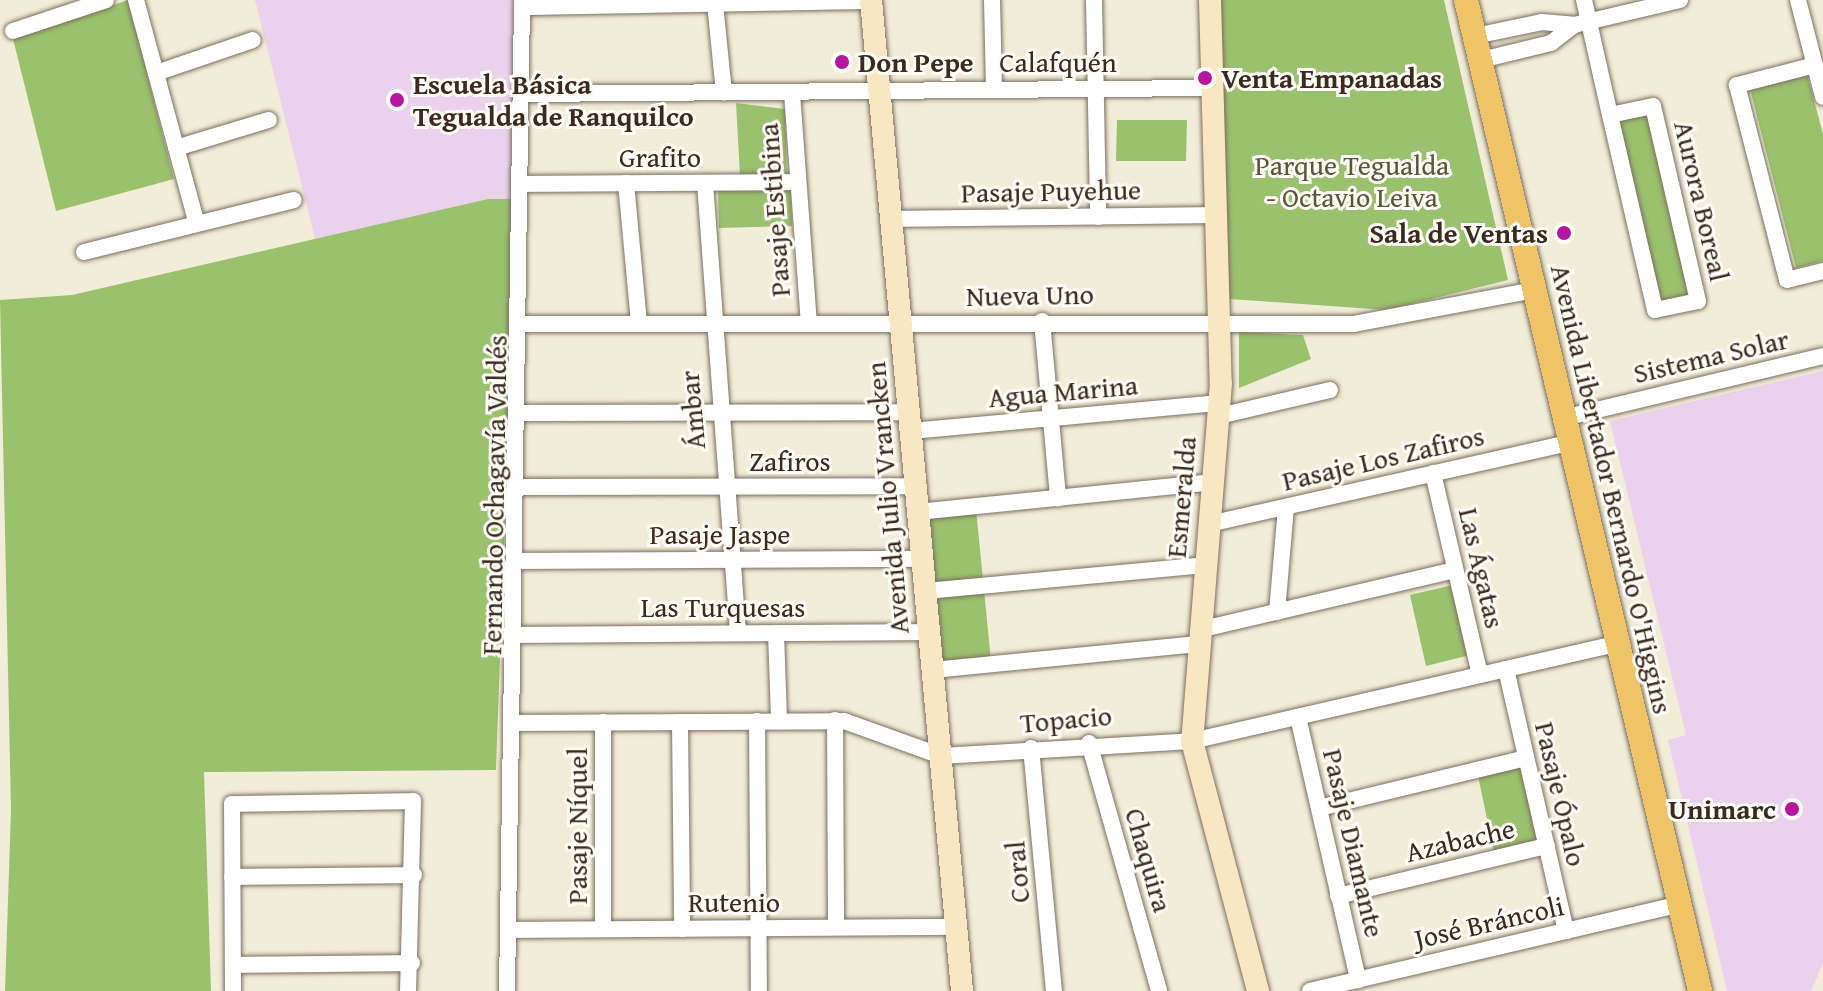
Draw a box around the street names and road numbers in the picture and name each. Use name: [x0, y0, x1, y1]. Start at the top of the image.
street label: Calafquén: [999, 45, 1117, 79]
street label: Aurora Boreal: [1667, 117, 1737, 285]
street label: Pasaje Estibina: [751, 122, 797, 298]
street label: Grafito: [619, 140, 701, 174]
street label: Pasaje Puyehue: [961, 173, 1141, 209]
street label: Avenida Libertador Bernardo O'Higgins: [1544, 261, 1680, 717]
street label: Nueva Uno: [966, 277, 1094, 313]
street label: Sistema Solar: [1630, 322, 1792, 390]
street label: Fernando Ochagavía Valdés: [474, 335, 514, 655]
street label: Avenida Julio Vrancken: [858, 360, 916, 636]
street label: Agua Marina: [987, 368, 1139, 414]
street label: Ámbar: [672, 369, 712, 451]
street label: Pasaje Los Zafiros: [1279, 418, 1487, 498]
street label: Esmeralda: [1159, 435, 1203, 559]
street label: Zafiros: [749, 444, 831, 478]
street label: Las Ágatas: [1452, 505, 1512, 631]
street label: Pasaje Jaspe: [650, 517, 790, 551]
street label: Las Turquesas: [641, 590, 805, 624]
street label: Topacio: [1019, 698, 1113, 740]
street label: Pasaje Ópalo: [1528, 719, 1594, 869]
street label: Pasaje Diamante: [1316, 745, 1392, 941]
street label: Pasaje Níquel: [560, 748, 594, 904]
street label: Chaquira: [1118, 804, 1180, 916]
street label: Azabache: [1402, 811, 1518, 869]
street label: Coral: [998, 840, 1036, 904]
street label: Rutenio: [688, 885, 780, 919]
street label: José Bráncoli: [1411, 888, 1567, 956]

